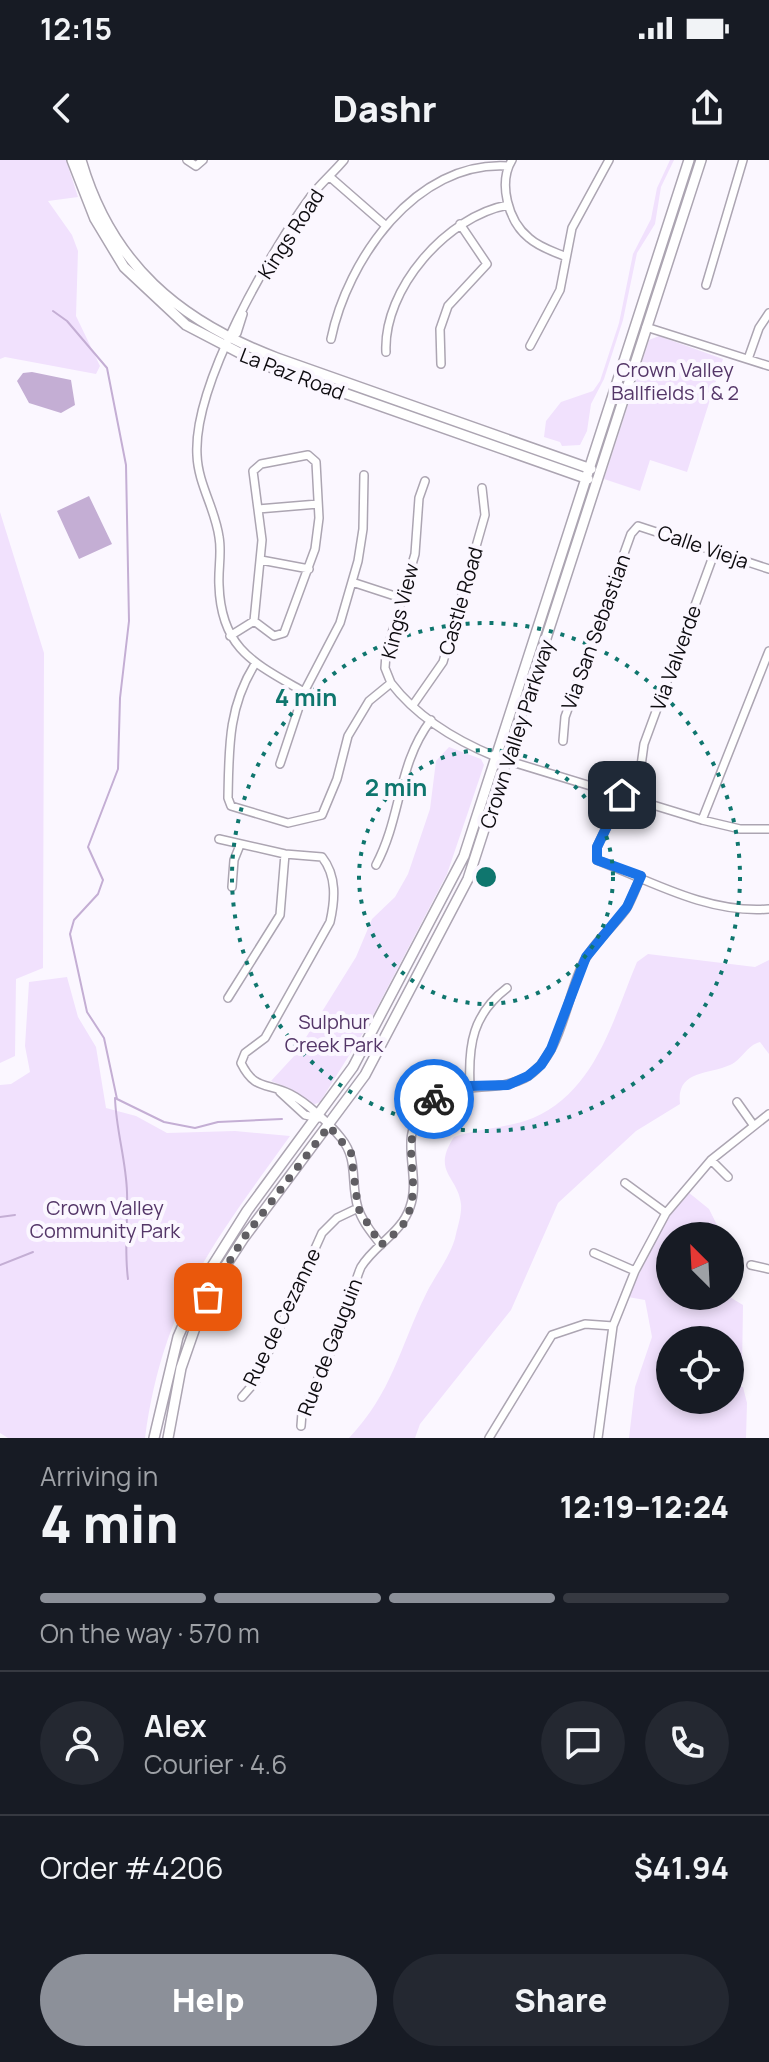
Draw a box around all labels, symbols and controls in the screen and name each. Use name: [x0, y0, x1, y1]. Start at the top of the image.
text: 12:15: [40, 8, 112, 49]
text: Dashr: [333, 84, 436, 133]
icon: back: [40, 86, 84, 130]
icon: share: [685, 86, 729, 130]
street label: Kings Road: [251, 184, 330, 284]
street label: La Paz Road: [236, 341, 348, 406]
park label: Crown Valley Ballfields 1 & 2: [611, 356, 739, 406]
street label: Calle Vieja: [654, 518, 752, 575]
street label: Castle Road: [432, 543, 489, 658]
street label: Via San Sebastian: [555, 550, 636, 713]
street label: Kings View: [375, 560, 424, 662]
street label: Via Valverde: [644, 601, 707, 714]
street label: Crown Valley Parkway: [473, 635, 560, 832]
text: 4 min: [275, 680, 337, 713]
pin: [588, 761, 656, 829]
text: 2 min: [365, 770, 427, 803]
icon: home: [600, 773, 644, 817]
centre of rings: [472, 863, 500, 891]
park label: Sulphur Creek Park: [285, 1008, 384, 1058]
courier: [394, 1059, 474, 1139]
icon: bike: [412, 1077, 456, 1121]
park label: Crown Valley Community Park: [30, 1194, 181, 1244]
north arrow: [656, 1222, 744, 1310]
map controls: [656, 1222, 744, 1414]
street label: Rue de Cezanne: [236, 1243, 327, 1390]
pin: [174, 1263, 242, 1331]
street label: Rue de Gauguin: [291, 1274, 368, 1419]
icon: bag: [186, 1275, 230, 1319]
button: locate: [656, 1326, 744, 1414]
text: Arriving in: [40, 1458, 158, 1494]
text: 12:19–12:24: [560, 1486, 729, 1527]
text: 4 min: [40, 1488, 178, 1559]
text: On the way · 570 m: [40, 1615, 260, 1651]
button: person: [40, 1701, 124, 1785]
button: chat: [541, 1701, 625, 1785]
button: phone: [645, 1701, 729, 1785]
text: Alex: [144, 1705, 207, 1746]
text: Courier · 4.6: [144, 1746, 287, 1782]
text: Order #4206: [40, 1847, 224, 1888]
text: $41.94: [634, 1847, 729, 1888]
button: Help: [40, 1954, 377, 2046]
button: Share: [393, 1954, 729, 2046]

